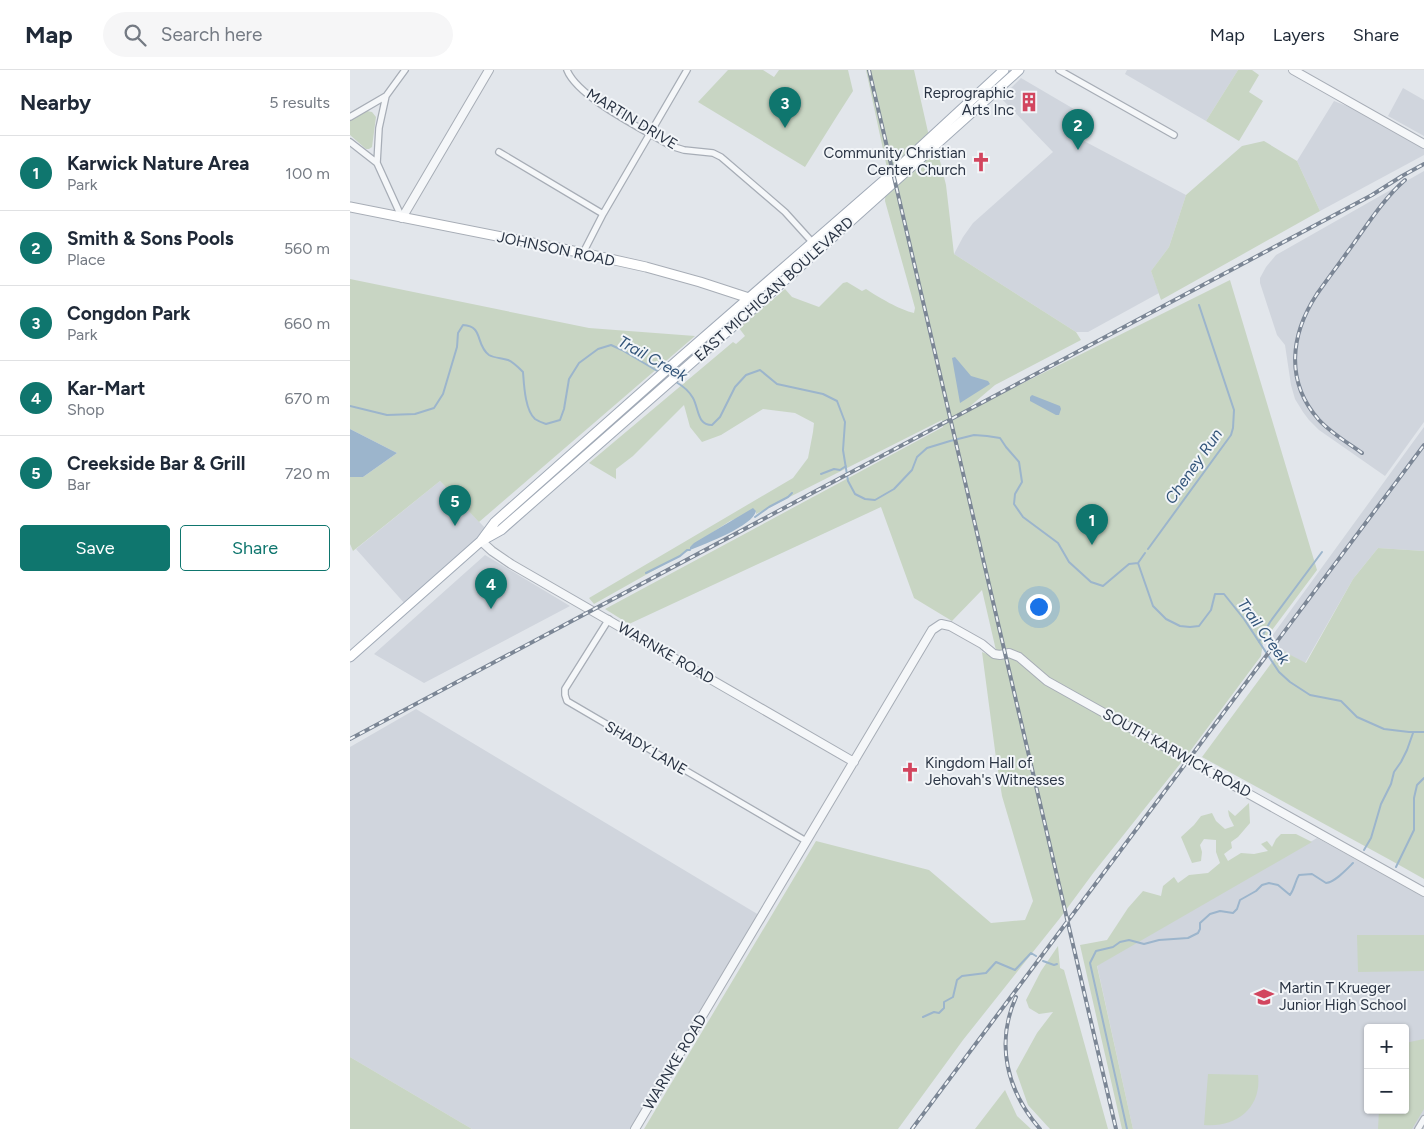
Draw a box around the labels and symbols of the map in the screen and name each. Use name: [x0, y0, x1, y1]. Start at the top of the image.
place label: Reprographic Arts Inc: [923, 84, 1014, 119]
street label: MARTIN DRIVE: [583, 85, 681, 153]
pin: 3: [769, 87, 801, 128]
building icon: Reprographic Arts Inc: [1018, 91, 1040, 113]
pin: 2: [1062, 109, 1094, 150]
place label: Community Christian Center Church: [824, 144, 966, 179]
church icon: Community Christian Center Church: [970, 151, 992, 173]
street label: EAST MICHIGAN BOULEVARD: [691, 213, 857, 365]
street label: JOHNSON ROAD: [495, 228, 617, 270]
water label: Trail Creek: [615, 332, 692, 386]
water label: Cheney Run: [1161, 425, 1226, 507]
pin: 5: [439, 485, 471, 526]
pin: 1: [1076, 504, 1108, 545]
pin: 4: [475, 568, 507, 609]
your location: [1026, 594, 1052, 620]
water label: Trail Creek: [1233, 595, 1294, 669]
street label: WARNKE ROAD: [615, 618, 717, 688]
street label: SOUTH KARWICK ROAD: [1100, 705, 1254, 801]
street label: SHADY LANE: [602, 717, 690, 779]
place label: Kingdom Hall of Jehovah's Witnesses: [925, 754, 1064, 789]
church icon: Kingdom Hall of Jehovah's Witnesses: [899, 761, 921, 783]
place label: Martin T Krueger Junior High School: [1279, 979, 1406, 1014]
school or university icon: Martin T Krueger Junior High School: [1253, 986, 1275, 1008]
street label: WARNKE ROAD: [639, 1011, 711, 1113]

